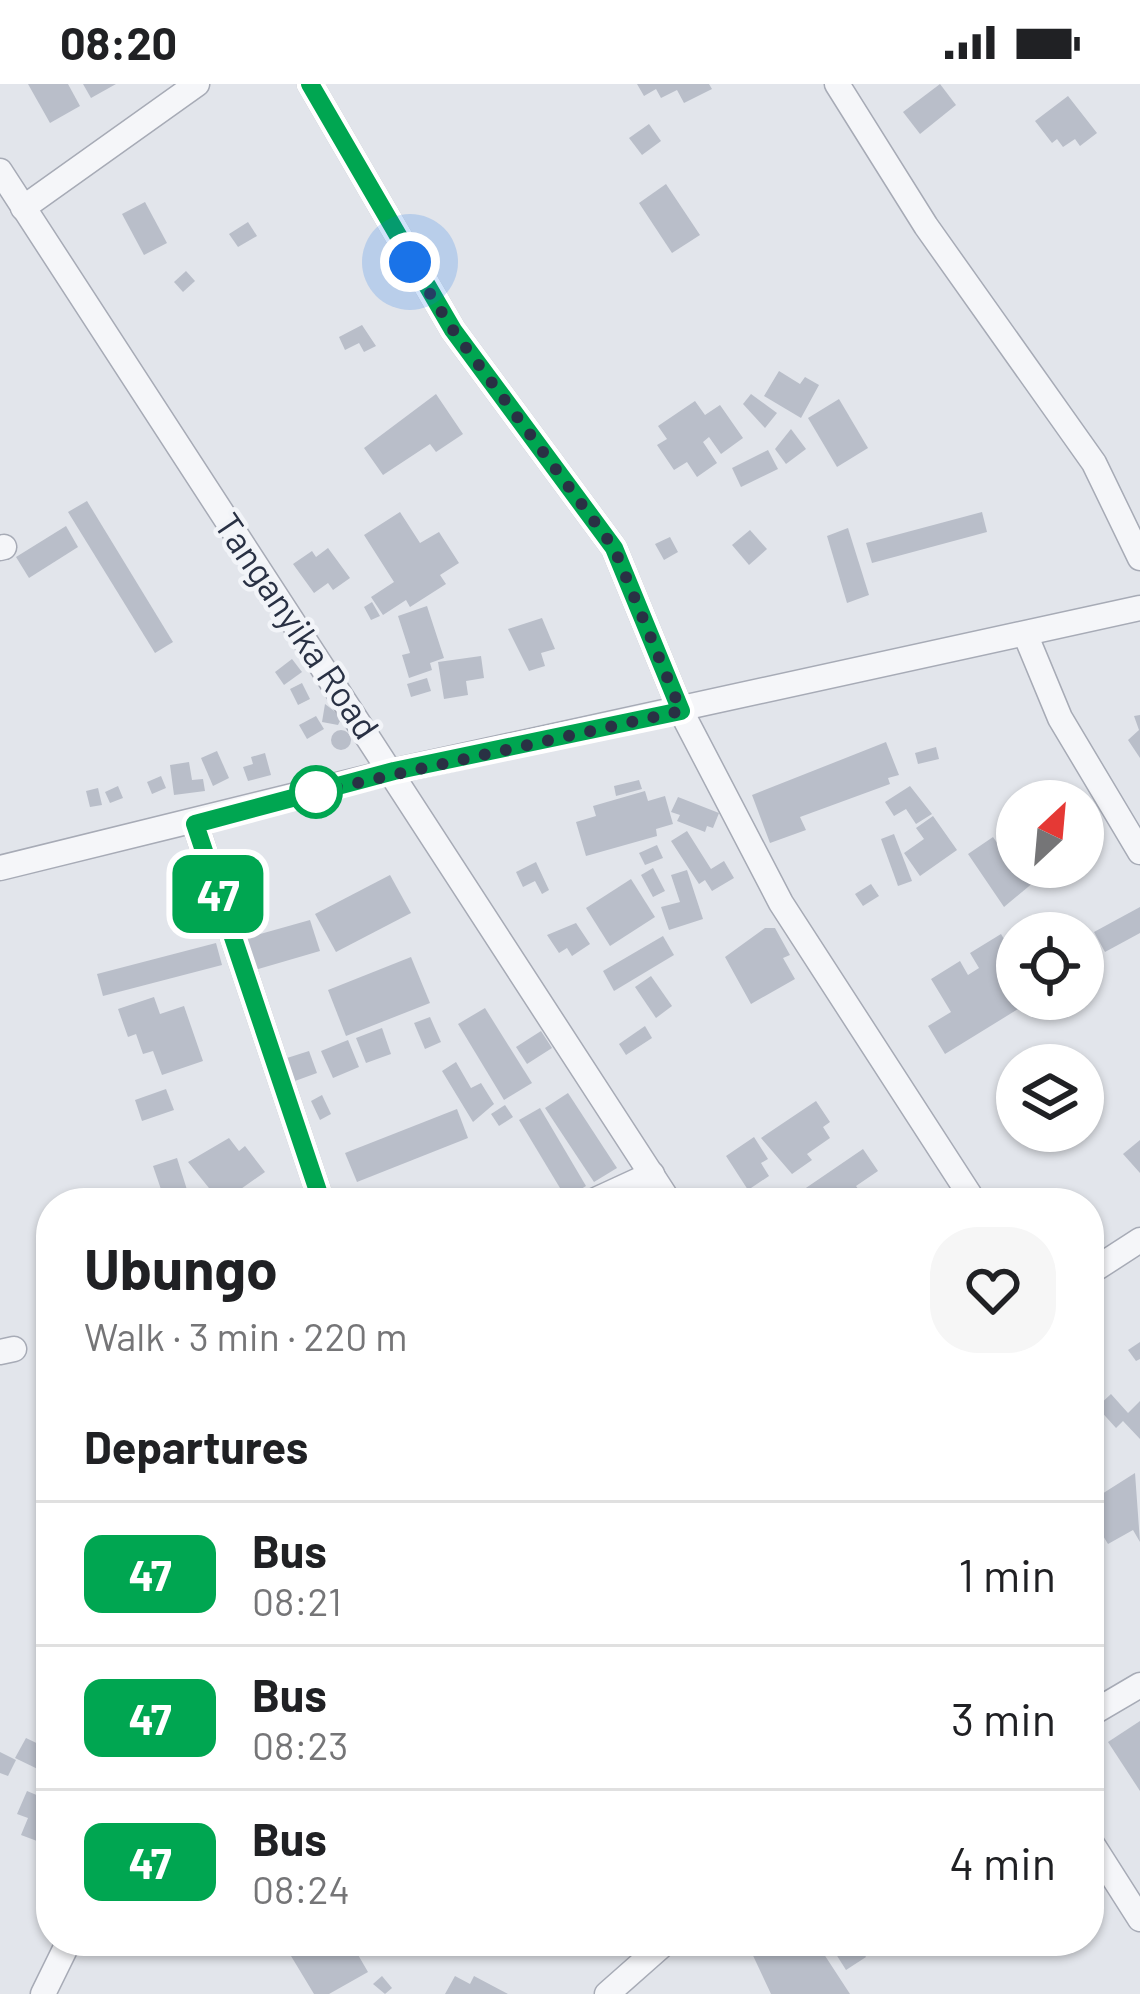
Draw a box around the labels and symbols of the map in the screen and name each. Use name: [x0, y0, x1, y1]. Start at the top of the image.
your location: [380, 232, 440, 292]
street label: Tanganyika Road: [207, 504, 390, 746]
unlabelled marker: [291, 767, 341, 817]
north arrow: [996, 780, 1104, 888]
line badge: 47: [164, 855, 272, 933]

